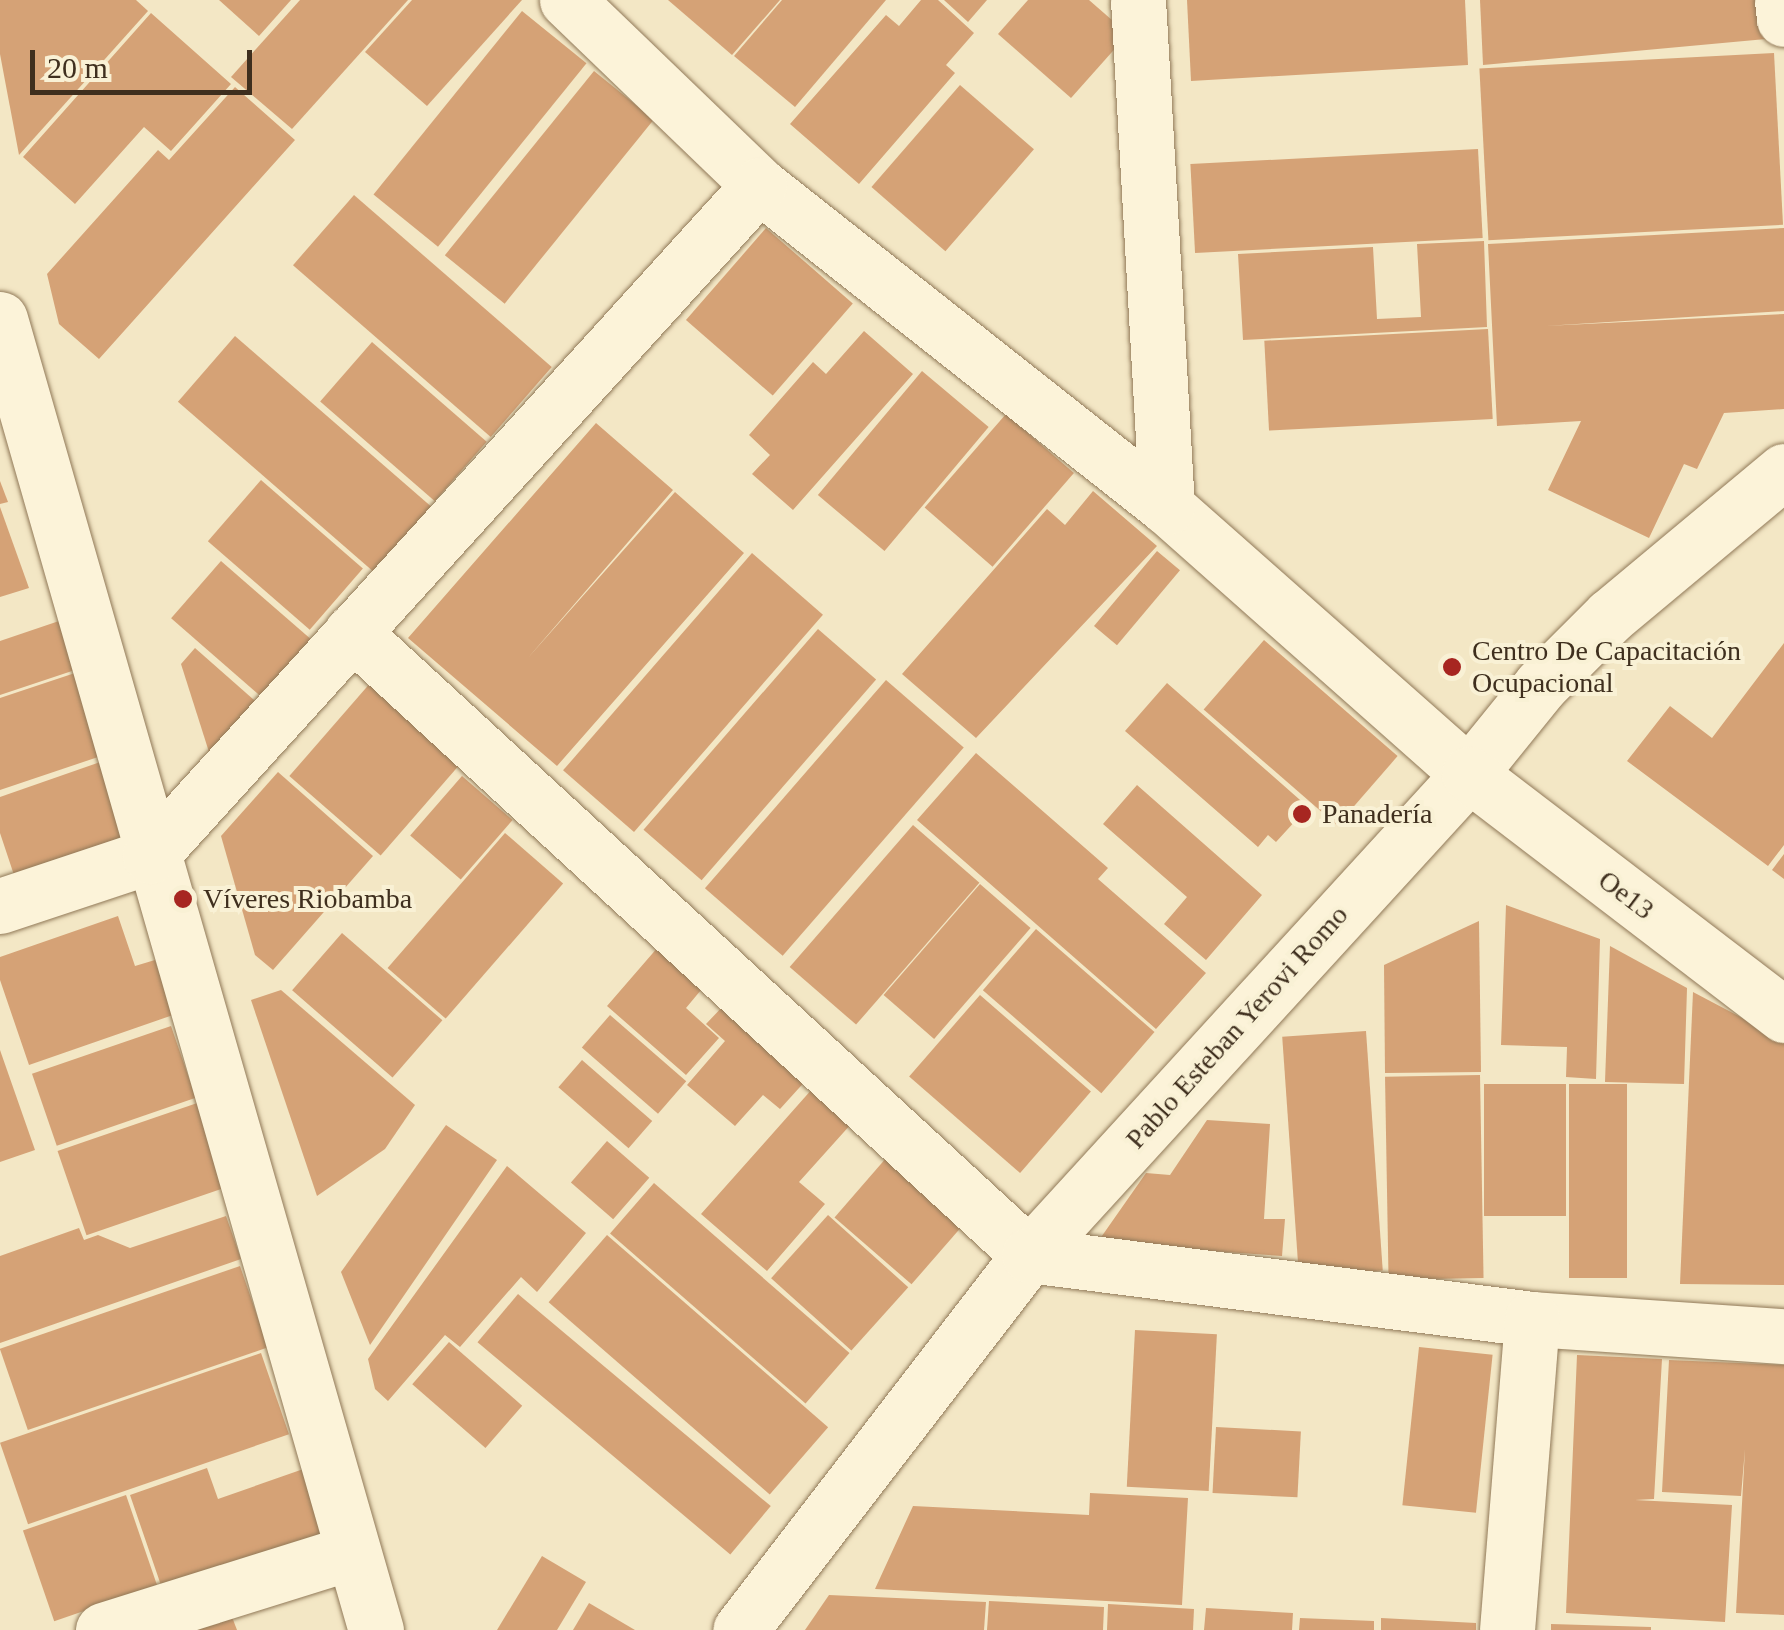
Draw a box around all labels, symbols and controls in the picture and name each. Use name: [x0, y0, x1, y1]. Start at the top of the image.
scale bar: [35, 30, 258, 92]
text: 20 m: [47, 51, 108, 84]
place label: Centro De Capacitación Ocupacional: [1472, 634, 1741, 700]
marker: Centro De Capacitación Ocupacional: [1441, 656, 1463, 678]
place label: Panadería: [1322, 797, 1432, 831]
marker: Panadería: [1291, 803, 1313, 825]
street label: Oe13: [1592, 863, 1660, 927]
place label: Víveres Riobamba: [203, 882, 412, 916]
marker: Víveres Riobamba: [172, 888, 194, 910]
street label: Pablo Esteban Yerovi Romo: [1119, 898, 1355, 1156]

